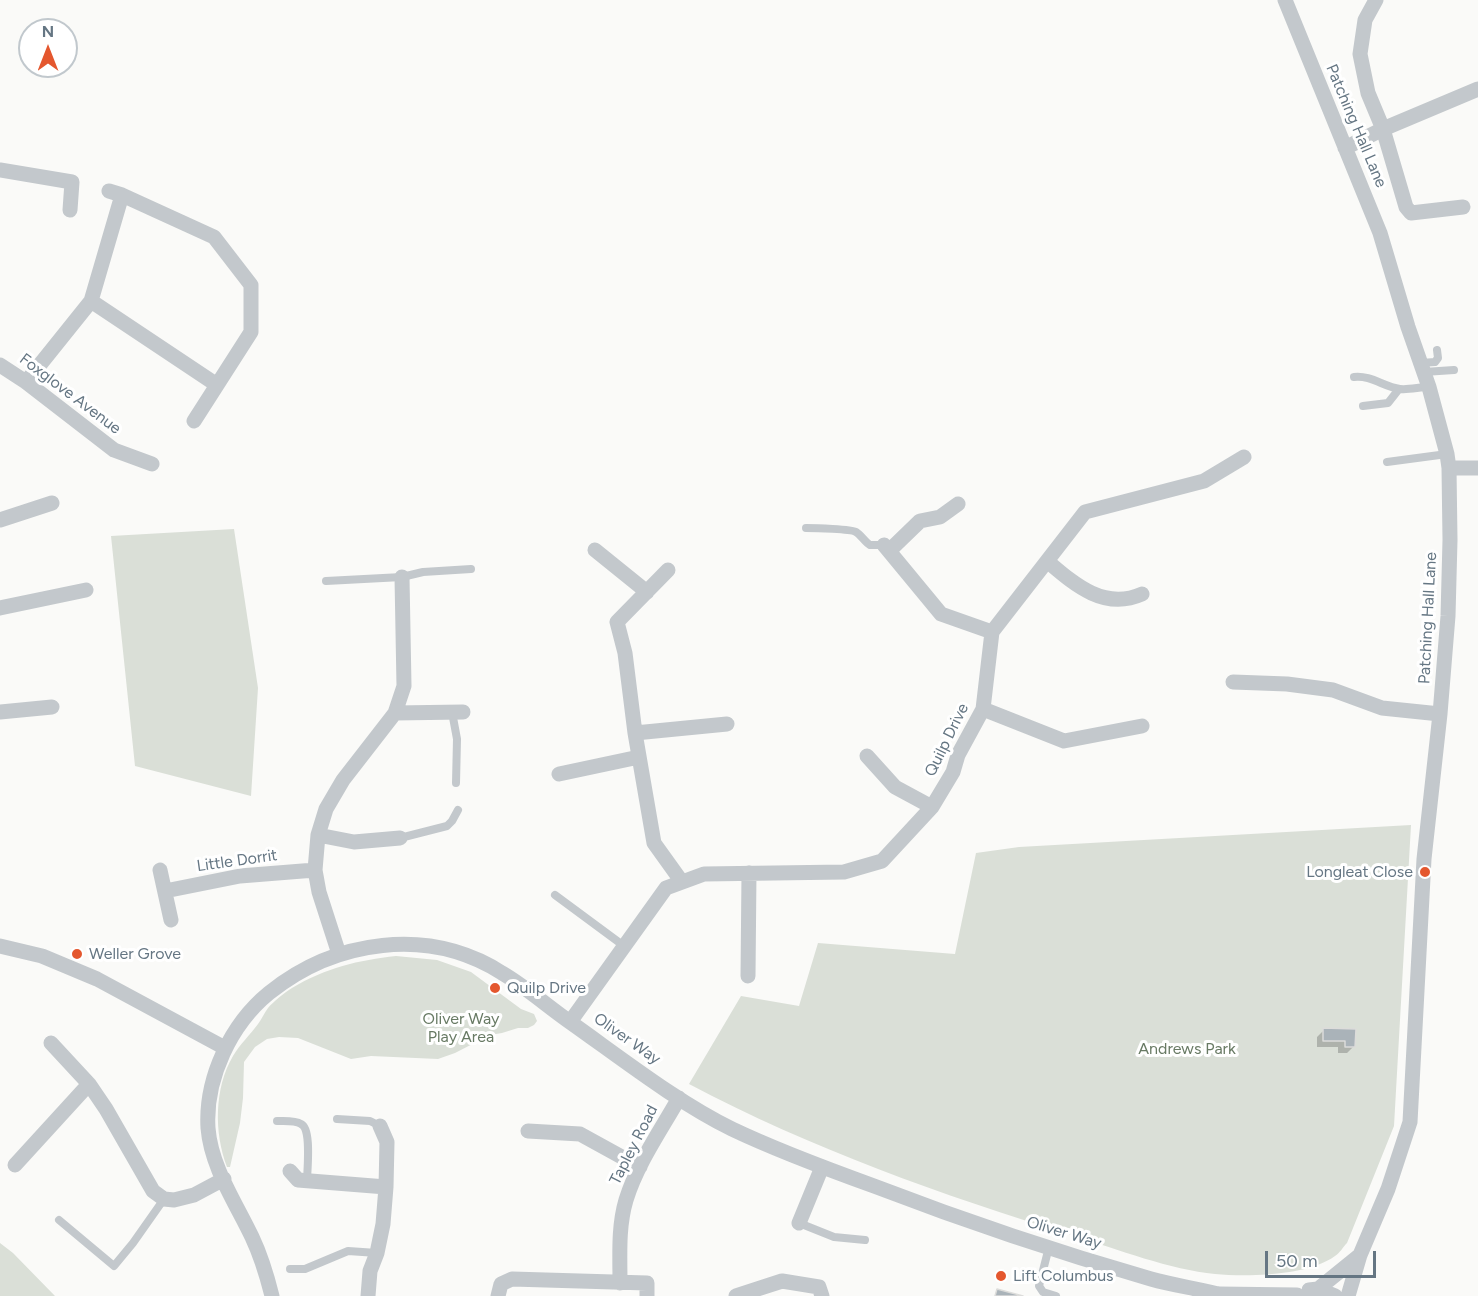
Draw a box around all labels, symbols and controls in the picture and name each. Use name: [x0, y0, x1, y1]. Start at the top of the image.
north arrow: [18, 18, 78, 78]
text: N: [42, 22, 54, 41]
street label: Patching Hall Lane: [1321, 61, 1391, 191]
street label: Foxglove Avenue: [15, 350, 125, 438]
street label: Patching Hall Lane: [1415, 552, 1441, 684]
street label: Quilp Drive: [921, 700, 973, 780]
street label: Little Dorrit: [195, 846, 279, 876]
place label: Longleat Close: [1306, 862, 1413, 882]
marker: Longleat Close: [1418, 865, 1432, 879]
place label: Weller Grove: [89, 944, 181, 964]
marker: Weller Grove: [70, 947, 84, 961]
place label: Quilp Drive: [507, 978, 586, 998]
marker: Quilp Drive: [488, 981, 502, 995]
park label: Oliver Way Play Area: [422, 1009, 500, 1047]
street label: Oliver Way: [590, 1009, 664, 1069]
park label: Andrews Park: [1138, 1039, 1236, 1059]
street label: Tapley Road: [606, 1102, 662, 1188]
street label: Oliver Way: [1024, 1213, 1104, 1253]
scale bar: [1268, 1239, 1379, 1277]
text: 50 m: [1276, 1250, 1318, 1272]
place label: Lift Columbus: [1013, 1266, 1114, 1286]
marker: Lift Columbus: [994, 1269, 1008, 1283]

